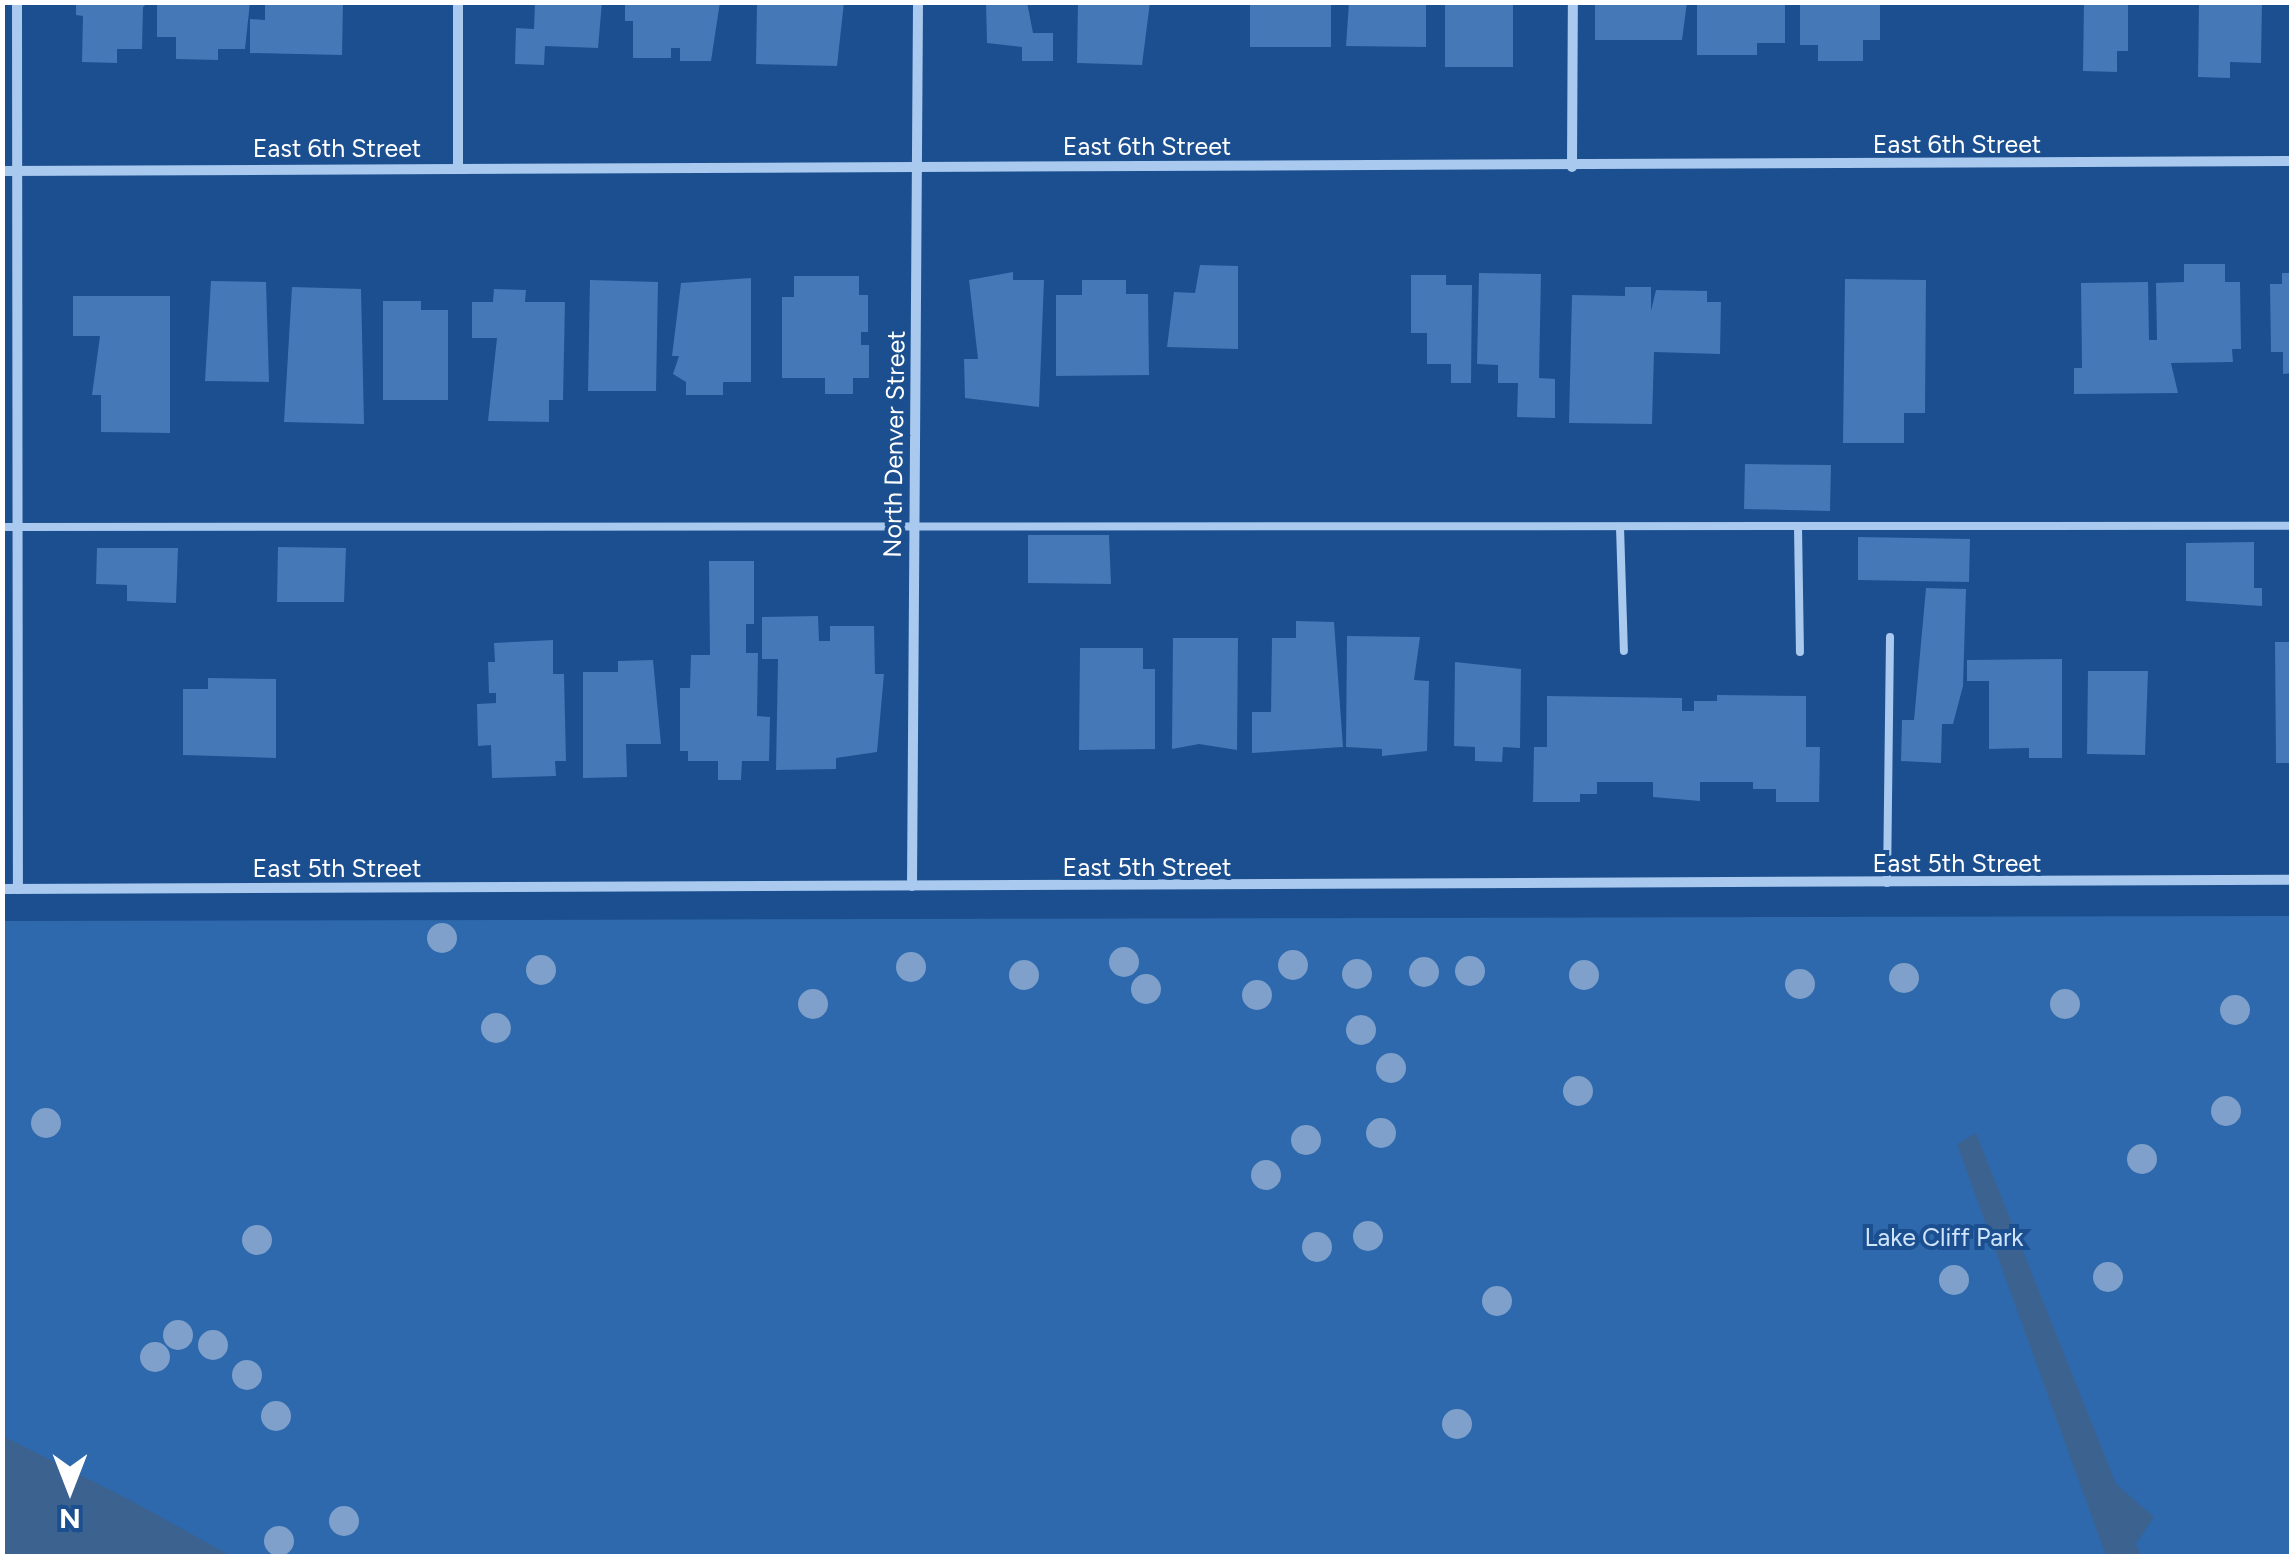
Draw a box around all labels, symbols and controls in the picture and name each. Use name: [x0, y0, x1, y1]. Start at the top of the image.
street label: East 6th Street: [1873, 129, 2041, 159]
street label: East 6th Street: [1063, 131, 1231, 161]
street label: East 6th Street: [253, 133, 421, 163]
street label: North Denver Street: [877, 330, 911, 558]
street label: East 5th Street: [1873, 848, 2041, 878]
street label: East 5th Street: [1063, 852, 1231, 882]
street label: East 5th Street: [253, 853, 421, 883]
park label: Lake Cliff Park: [1865, 1222, 2023, 1252]
north arrow: [20, 1439, 120, 1539]
text: N: [59, 1502, 81, 1536]

